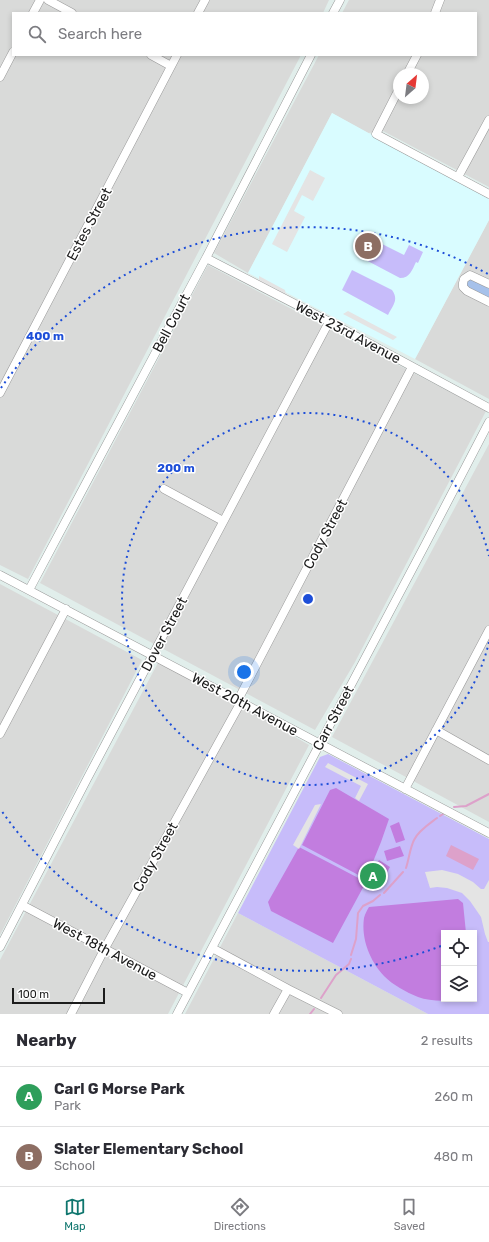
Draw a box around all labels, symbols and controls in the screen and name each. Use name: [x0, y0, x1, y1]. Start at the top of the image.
search box: [12, 12, 477, 56]
icon: search: [26, 23, 48, 45]
text: Search here: [58, 25, 142, 43]
north arrow: [393, 68, 429, 104]
street label: Estes Street: [63, 184, 116, 264]
pin: B: [355, 231, 381, 261]
street label: Bell Court: [149, 291, 194, 355]
street label: West 23rd Avenue: [292, 297, 404, 367]
text: 400 m: [26, 329, 64, 343]
text: 200 m: [157, 461, 195, 475]
street label: Cody Street: [300, 496, 351, 572]
centre of rings: [301, 592, 315, 606]
street label: Dover Street: [138, 594, 191, 674]
your location: [234, 662, 254, 682]
street label: West 20th Avenue: [189, 669, 301, 740]
street label: Carr Street: [309, 682, 358, 754]
street label: Cody Street: [129, 819, 182, 895]
pin: A: [360, 861, 386, 891]
street label: West 18th Avenue: [50, 915, 160, 984]
map controls: [441, 930, 477, 1002]
button: locate: [441, 930, 477, 966]
button: layers: [441, 966, 477, 1002]
scale bar: [12, 986, 105, 1005]
text: 100 m: [18, 988, 49, 1001]
text: Nearby: [16, 1030, 77, 1050]
text: 2 results: [421, 1033, 473, 1048]
text: Carl G Morse Park: [54, 1080, 185, 1098]
text: A: [24, 1089, 34, 1104]
text: 260 m: [435, 1089, 473, 1104]
text: Park: [54, 1098, 81, 1113]
text: Slater Elementary School: [54, 1140, 243, 1158]
text: B: [24, 1149, 34, 1164]
text: 480 m: [434, 1149, 473, 1164]
text: School: [54, 1158, 95, 1173]
tab: Map: [64, 1196, 86, 1233]
tab: Directions: [214, 1196, 266, 1233]
tab: Saved: [394, 1196, 425, 1233]

